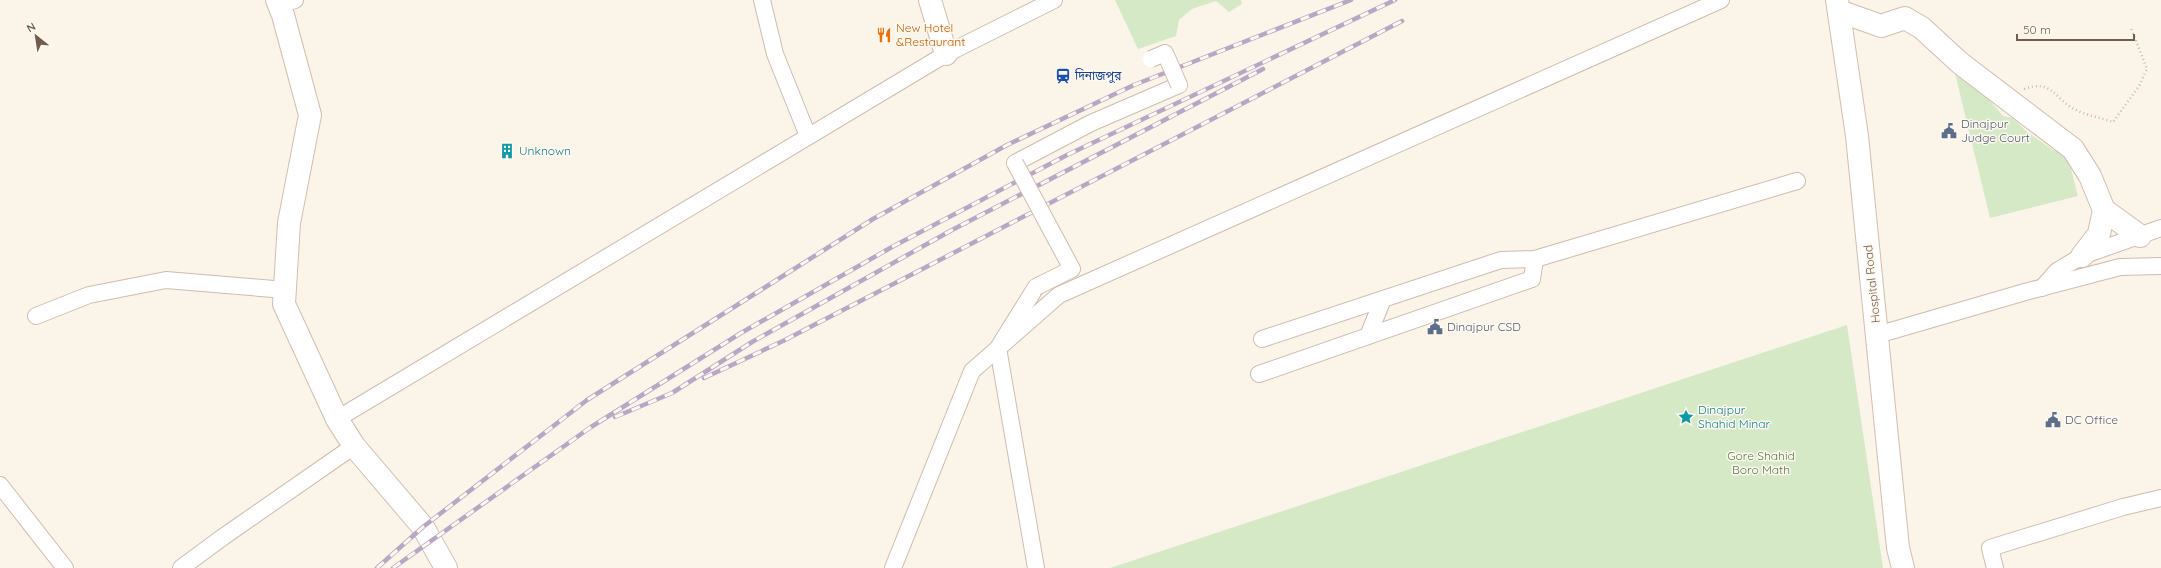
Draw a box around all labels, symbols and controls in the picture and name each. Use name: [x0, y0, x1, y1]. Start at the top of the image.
north arrow: [16, 16, 56, 56]
scale bar: [2017, 16, 2134, 42]
text: N: [24, 19, 38, 35]
place label: New Hotel &Restaurant: [896, 20, 965, 49]
text: 50 m: [2023, 22, 2051, 37]
restaurant icon: New Hotel &Restaurant: [875, 26, 893, 44]
station icon: দিনাজপুর: [1054, 67, 1072, 85]
place label: দিনাজপুর: [1074, 68, 1122, 84]
place label: Dinajpur Judge Court: [1961, 116, 2030, 145]
public building icon: Dinajpur Judge Court: [1940, 122, 1958, 140]
building icon: Unknown: [498, 142, 516, 160]
place label: Unknown: [519, 143, 571, 158]
street label: Hospital Road: [1860, 244, 1883, 324]
public building icon: Dinajpur CSD: [1426, 318, 1444, 336]
place label: Dinajpur CSD: [1447, 319, 1521, 334]
place label: Dinajpur Shahid Minar: [1698, 402, 1770, 431]
place icon: Dinajpur Shahid Minar: [1677, 408, 1695, 426]
public building icon: DC Office: [2044, 411, 2062, 429]
place label: DC Office: [2065, 412, 2118, 427]
park label: Gore Shahid Boro Math: [1727, 448, 1795, 477]

